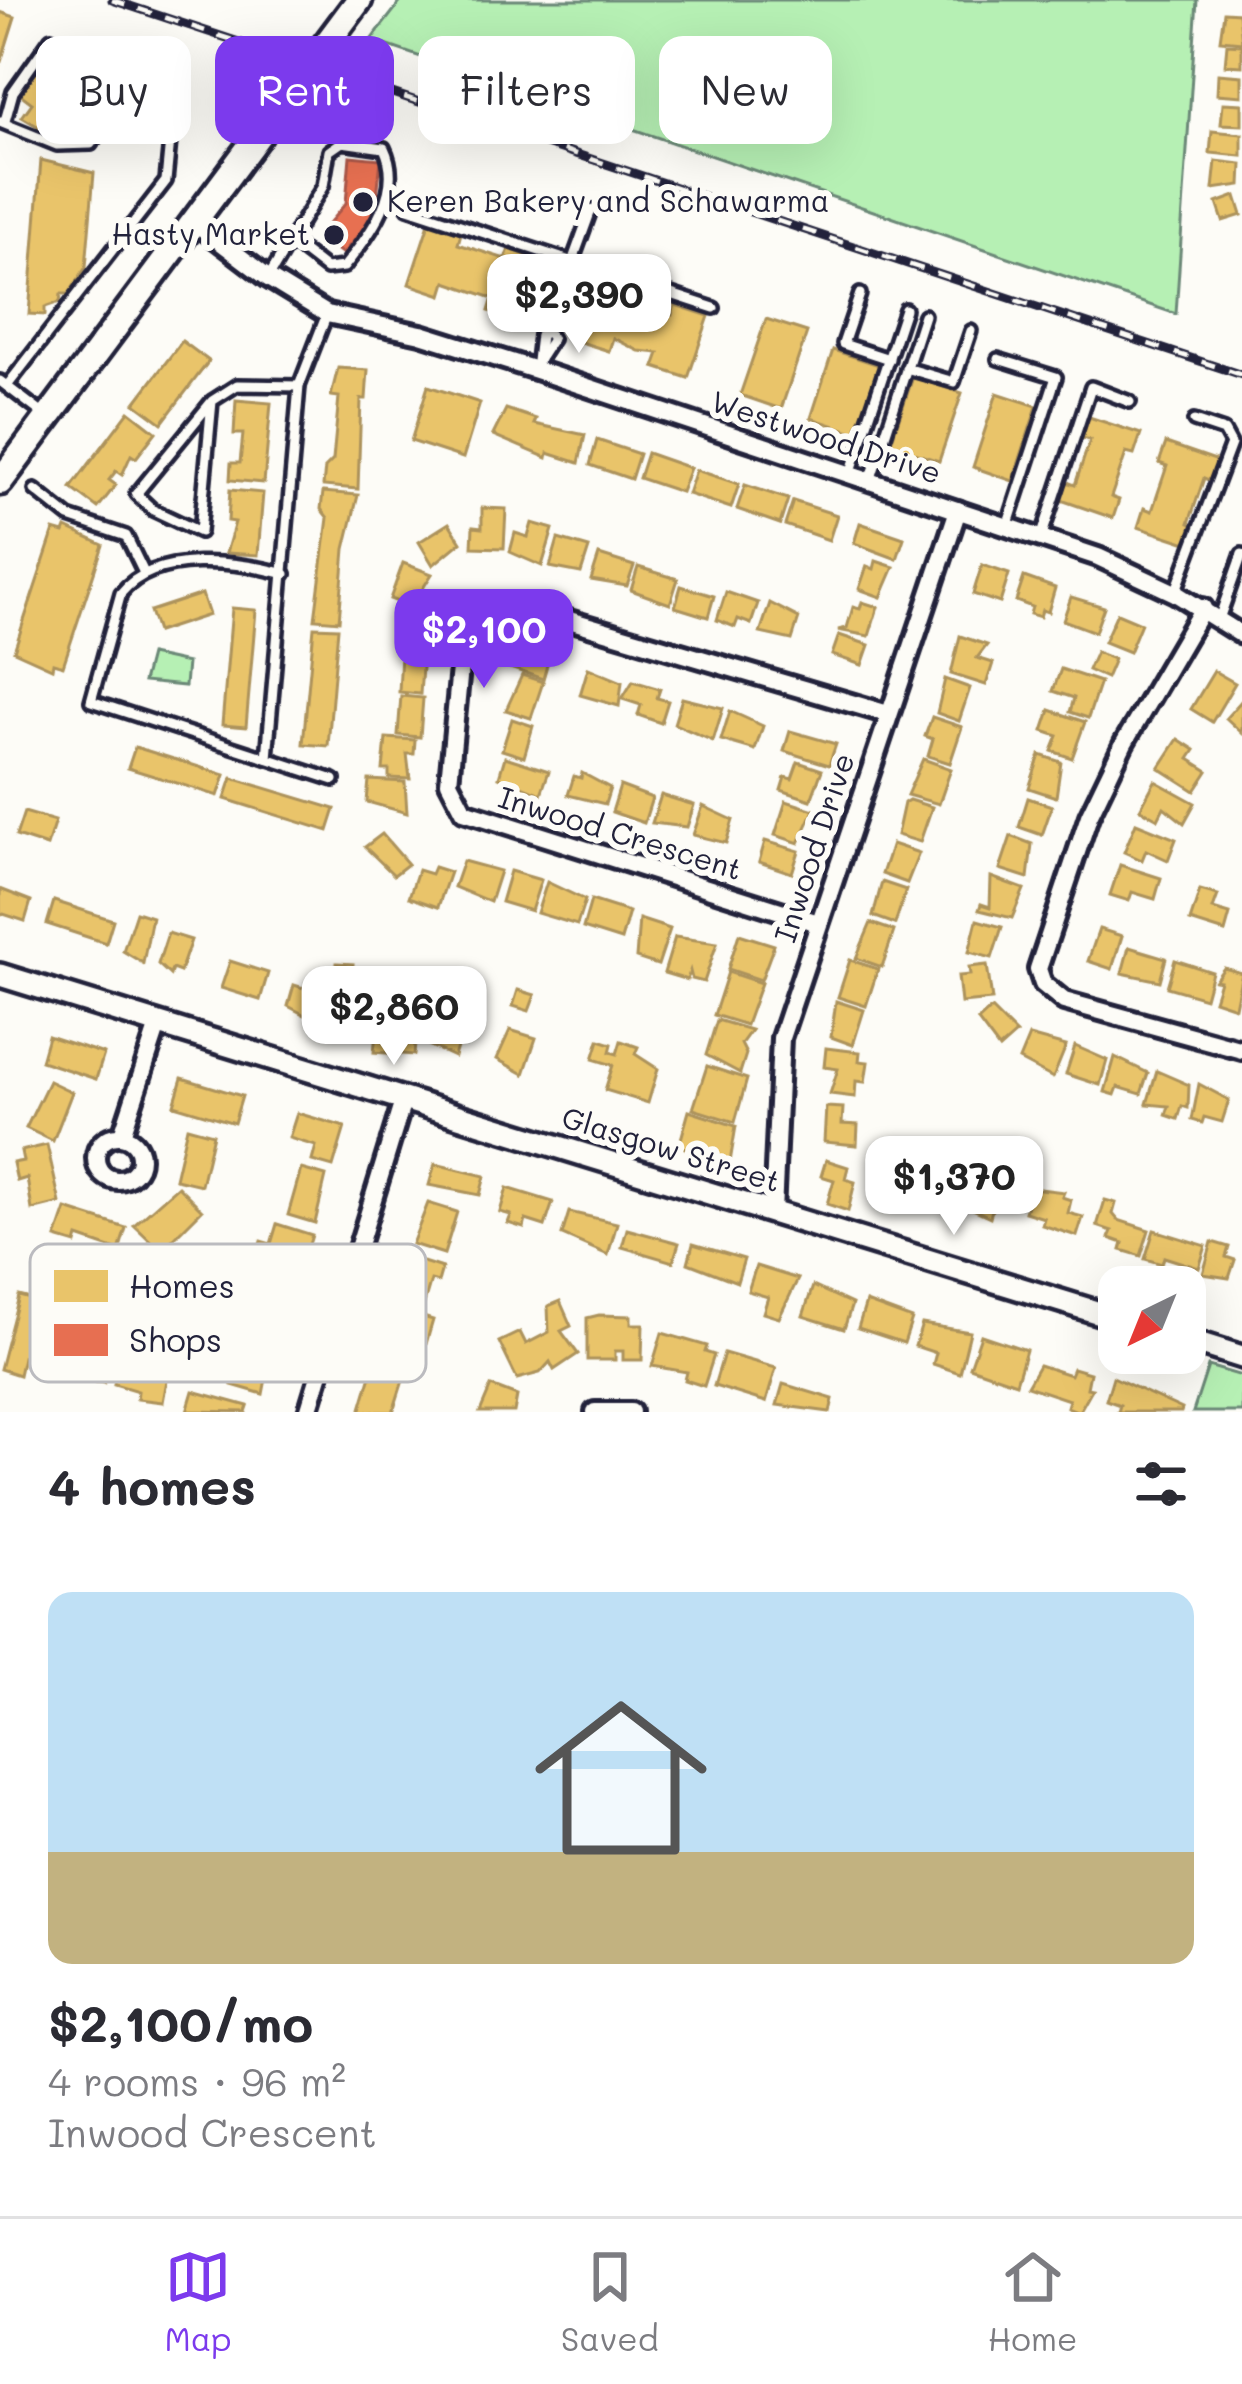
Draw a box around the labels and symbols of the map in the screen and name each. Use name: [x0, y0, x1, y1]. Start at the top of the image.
place label: Keren Bakery and Schawarma: [387, 180, 829, 220]
marker: Keren Bakery and Schawarma: [350, 189, 376, 215]
place label: Hasty Market: [112, 213, 310, 253]
marker: Hasty Market: [321, 222, 347, 248]
pin: $2,390: [481, 254, 677, 356]
street label: Westwood Drive: [707, 380, 947, 492]
pin: $2,100: [386, 589, 582, 691]
street label: Inwood Drive: [764, 748, 862, 947]
street label: Inwood Crescent: [494, 776, 747, 888]
pin: $2,860: [296, 966, 492, 1068]
street label: Glasgow Street: [557, 1096, 786, 1200]
pin: $1,370: [856, 1136, 1052, 1238]
legend: [30, 1244, 426, 1382]
text: Homes: [129, 1263, 235, 1306]
north arrow: [1098, 1266, 1206, 1374]
text: Shops: [129, 1317, 222, 1360]

